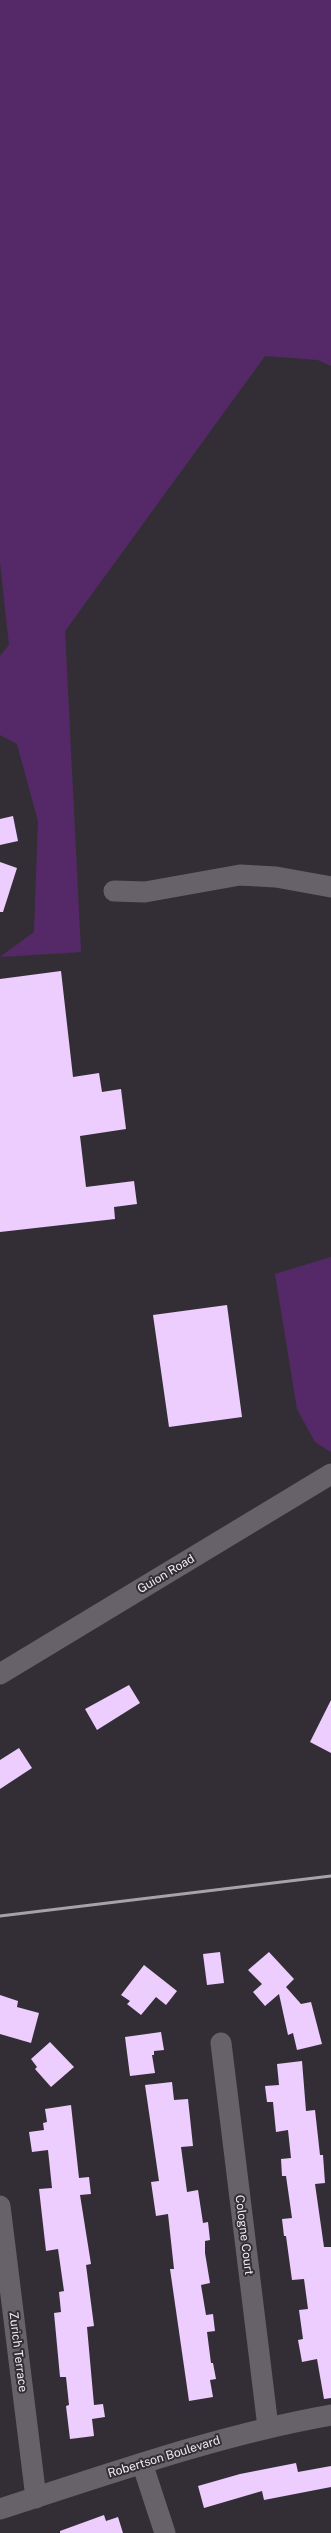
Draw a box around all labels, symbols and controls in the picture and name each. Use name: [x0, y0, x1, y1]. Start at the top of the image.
street label: Guion Road: [135, 1551, 197, 1597]
street label: Cologne Court: [232, 2194, 256, 2276]
street label: Zurich Terrace: [6, 2311, 30, 2393]
street label: Robertson Boulevard: [106, 2433, 222, 2481]

